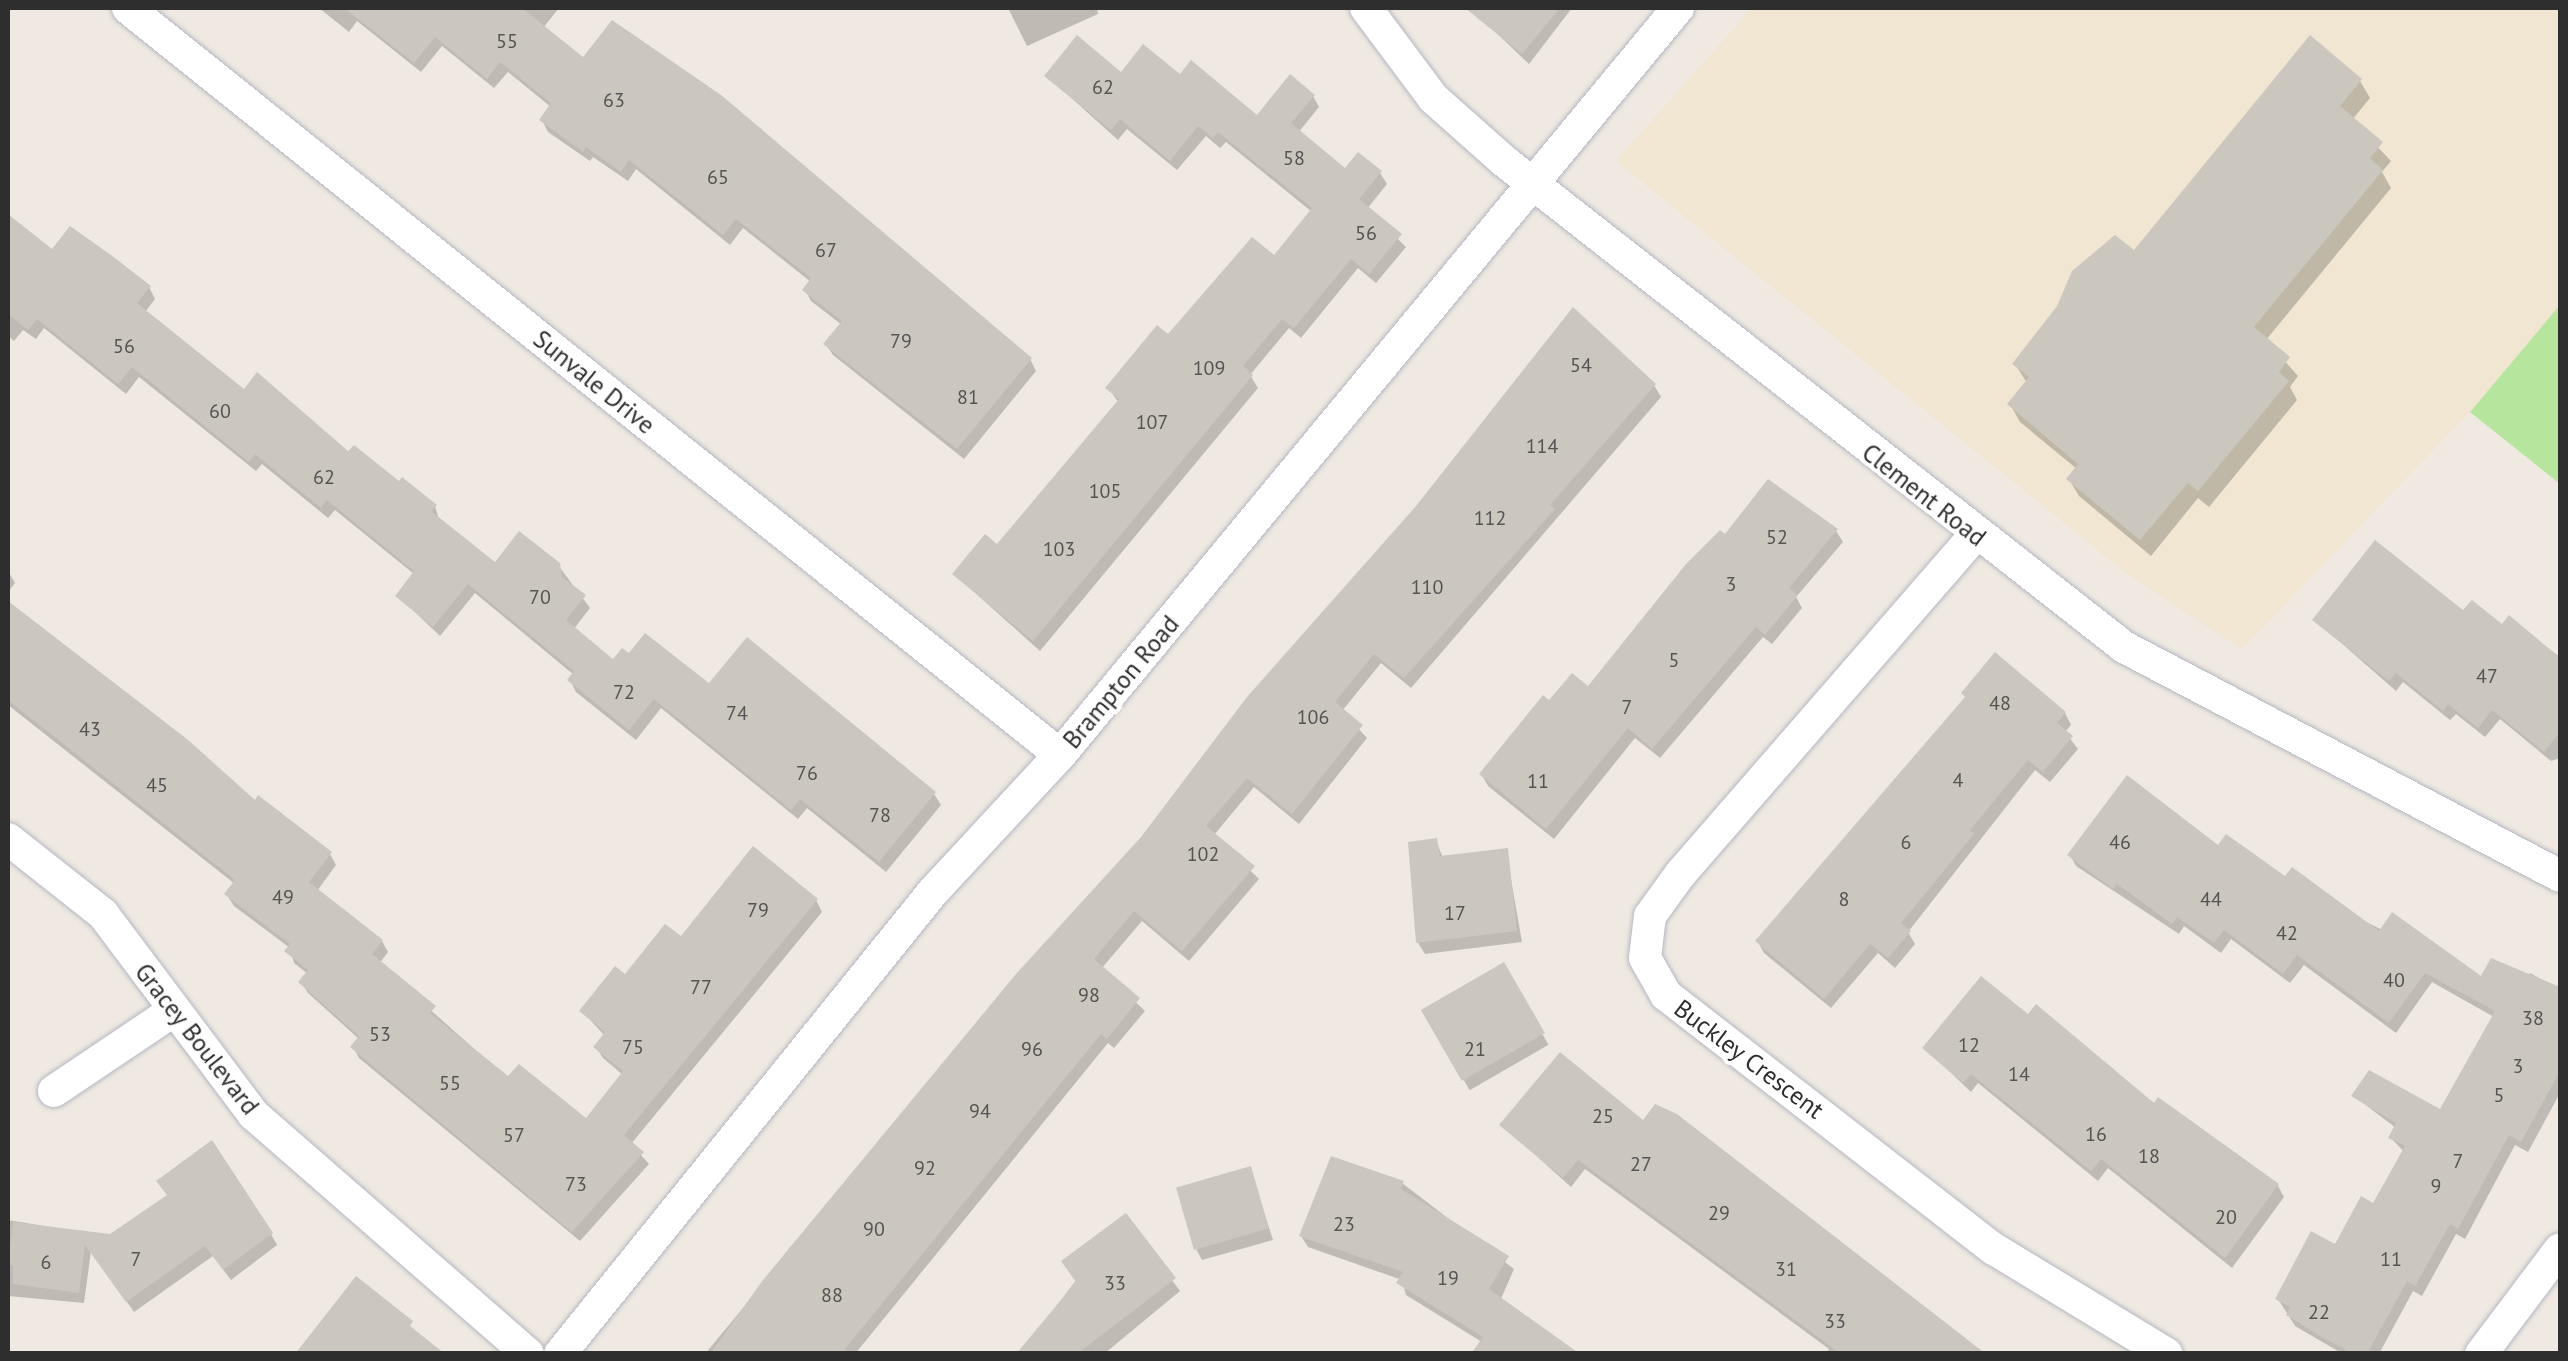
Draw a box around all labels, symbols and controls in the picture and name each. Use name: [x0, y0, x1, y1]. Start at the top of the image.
house number: 55: [496, 29, 518, 53]
house number: 62: [1092, 75, 1114, 99]
house number: 63: [603, 88, 625, 112]
house number: 58: [1283, 146, 1305, 170]
house number: 65: [707, 165, 729, 189]
house number: 56: [1355, 221, 1377, 245]
house number: 67: [815, 238, 837, 262]
street label: Sunvale Drive: [527, 324, 661, 440]
house number: 79: [890, 329, 912, 353]
house number: 56: [113, 334, 135, 358]
house number: 54: [1570, 353, 1592, 377]
house number: 109: [1193, 356, 1225, 380]
house number: 81: [957, 385, 979, 409]
house number: 60: [209, 399, 231, 423]
house number: 107: [1136, 410, 1168, 434]
house number: 114: [1526, 434, 1558, 458]
street label: Clement Road: [1856, 437, 1992, 553]
house number: 62: [313, 465, 335, 489]
house number: 105: [1089, 479, 1121, 503]
house number: 112: [1474, 506, 1506, 530]
house number: 52: [1766, 525, 1788, 549]
house number: 103: [1043, 537, 1075, 561]
house number: 3: [1726, 572, 1736, 596]
house number: 110: [1411, 575, 1443, 599]
house number: 70: [529, 585, 551, 609]
street label: Brampton Road: [1057, 609, 1185, 755]
house number: 5: [1669, 648, 1679, 672]
house number: 47: [2476, 664, 2498, 688]
house number: 72: [613, 680, 635, 704]
house number: 48: [1989, 691, 2011, 715]
house number: 7: [1622, 695, 1632, 719]
house number: 74: [726, 701, 748, 725]
house number: 106: [1297, 705, 1329, 729]
house number: 43: [79, 717, 101, 741]
house number: 76: [796, 761, 818, 785]
house number: 4: [1953, 768, 1963, 792]
house number: 11: [1527, 769, 1549, 793]
house number: 45: [146, 773, 168, 797]
house number: 78: [869, 803, 891, 827]
house number: 6: [1901, 830, 1911, 854]
house number: 46: [2109, 830, 2131, 854]
house number: 102: [1187, 842, 1219, 866]
house number: 49: [272, 885, 294, 909]
house number: 8: [1839, 887, 1849, 911]
house number: 44: [2200, 887, 2222, 911]
house number: 79: [747, 898, 769, 922]
house number: 17: [1444, 901, 1466, 925]
house number: 42: [2276, 921, 2298, 945]
street label: Gracey Boulevard: [128, 957, 266, 1121]
house number: 40: [2383, 968, 2405, 992]
house number: 77: [690, 975, 712, 999]
house number: 98: [1078, 983, 1100, 1007]
street label: Buckley Crescent: [1668, 993, 1830, 1125]
house number: 38: [2522, 1006, 2544, 1030]
house number: 53: [369, 1022, 391, 1046]
house number: 12: [1958, 1033, 1980, 1057]
house number: 75: [622, 1035, 644, 1059]
house number: 96: [1021, 1037, 1043, 1061]
house number: 21: [1464, 1037, 1486, 1061]
house number: 3: [2513, 1054, 2523, 1078]
house number: 14: [2008, 1062, 2030, 1086]
house number: 55: [439, 1071, 461, 1095]
house number: 5: [2494, 1083, 2504, 1107]
house number: 94: [969, 1099, 991, 1123]
house number: 25: [1592, 1104, 1614, 1128]
house number: 16: [2085, 1122, 2107, 1146]
house number: 57: [503, 1123, 525, 1147]
house number: 18: [2138, 1144, 2160, 1168]
house number: 7: [2453, 1149, 2463, 1173]
house number: 27: [1630, 1152, 1652, 1176]
house number: 92: [914, 1156, 936, 1180]
house number: 73: [565, 1172, 587, 1196]
house number: 9: [2431, 1174, 2441, 1198]
house number: 29: [1708, 1201, 1730, 1225]
house number: 20: [2215, 1205, 2237, 1229]
house number: 23: [1333, 1212, 1355, 1236]
house number: 90: [863, 1217, 885, 1241]
house number: 7: [131, 1247, 141, 1271]
house number: 11: [2380, 1247, 2402, 1271]
house number: 6: [41, 1250, 51, 1274]
house number: 31: [1775, 1257, 1797, 1281]
house number: 19: [1437, 1266, 1459, 1290]
house number: 33: [1104, 1271, 1126, 1295]
house number: 88: [821, 1283, 843, 1307]
house number: 22: [2308, 1300, 2330, 1324]
house number: 33: [1824, 1309, 1846, 1333]

